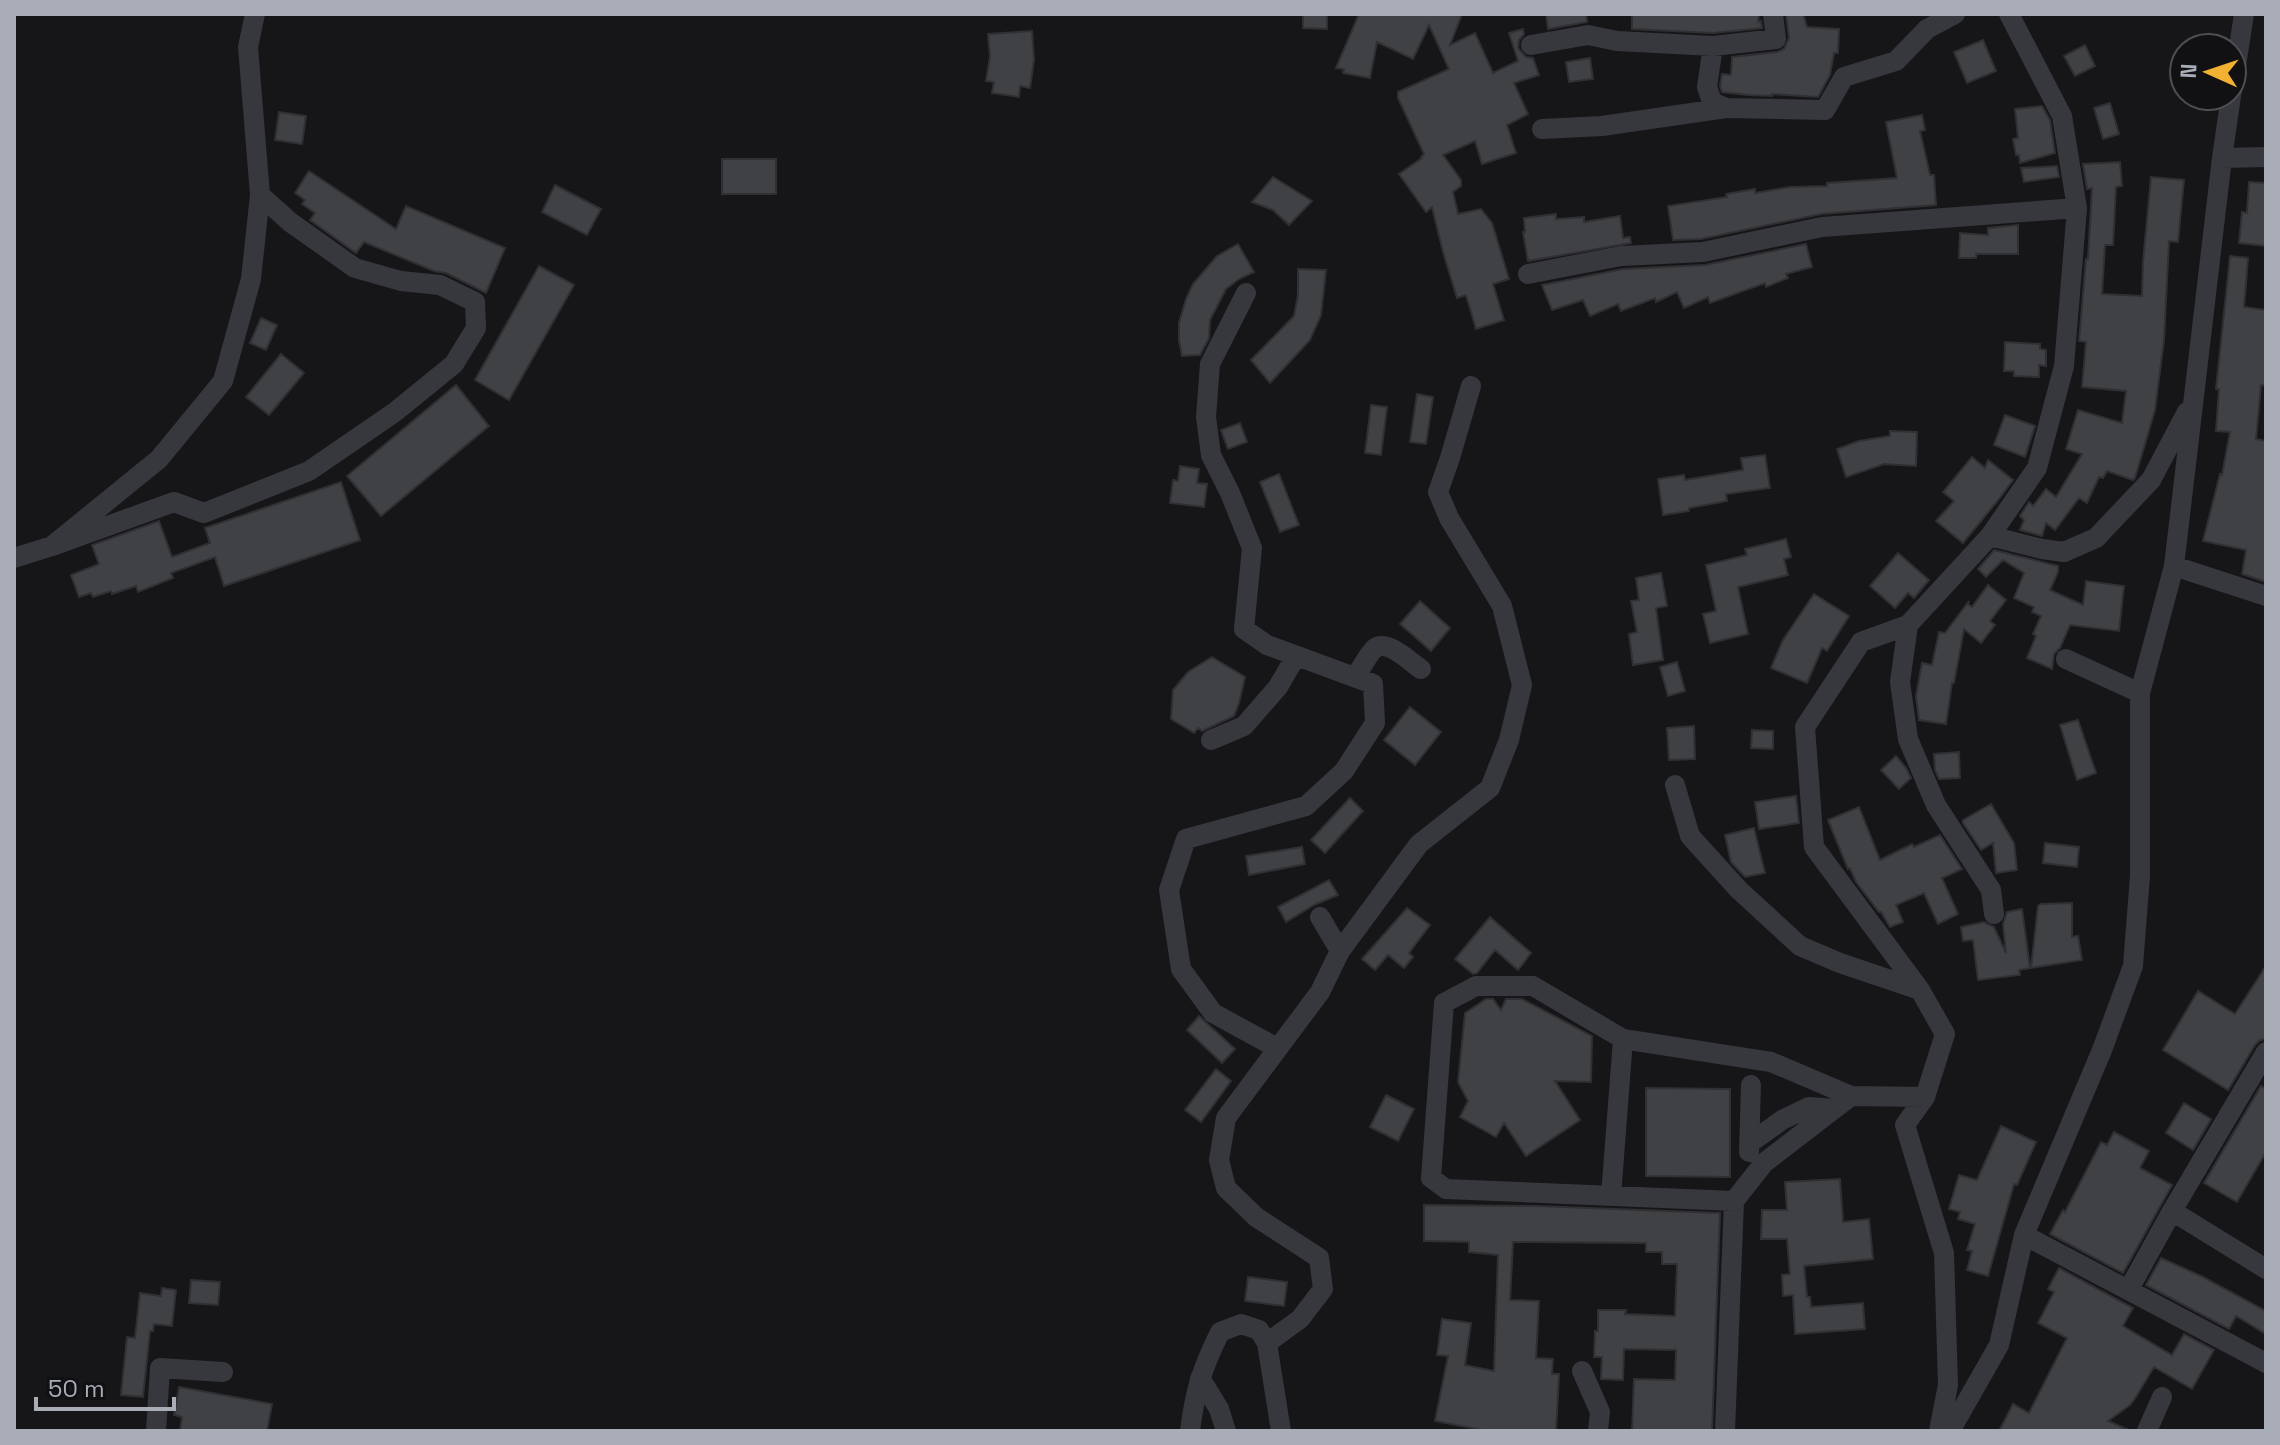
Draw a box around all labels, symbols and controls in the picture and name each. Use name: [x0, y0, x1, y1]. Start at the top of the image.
north arrow: [2168, 32, 2248, 112]
text: N: [2174, 63, 2202, 79]
scale bar: [36, 1361, 174, 1411]
text: 50 m: [48, 1373, 105, 1404]

